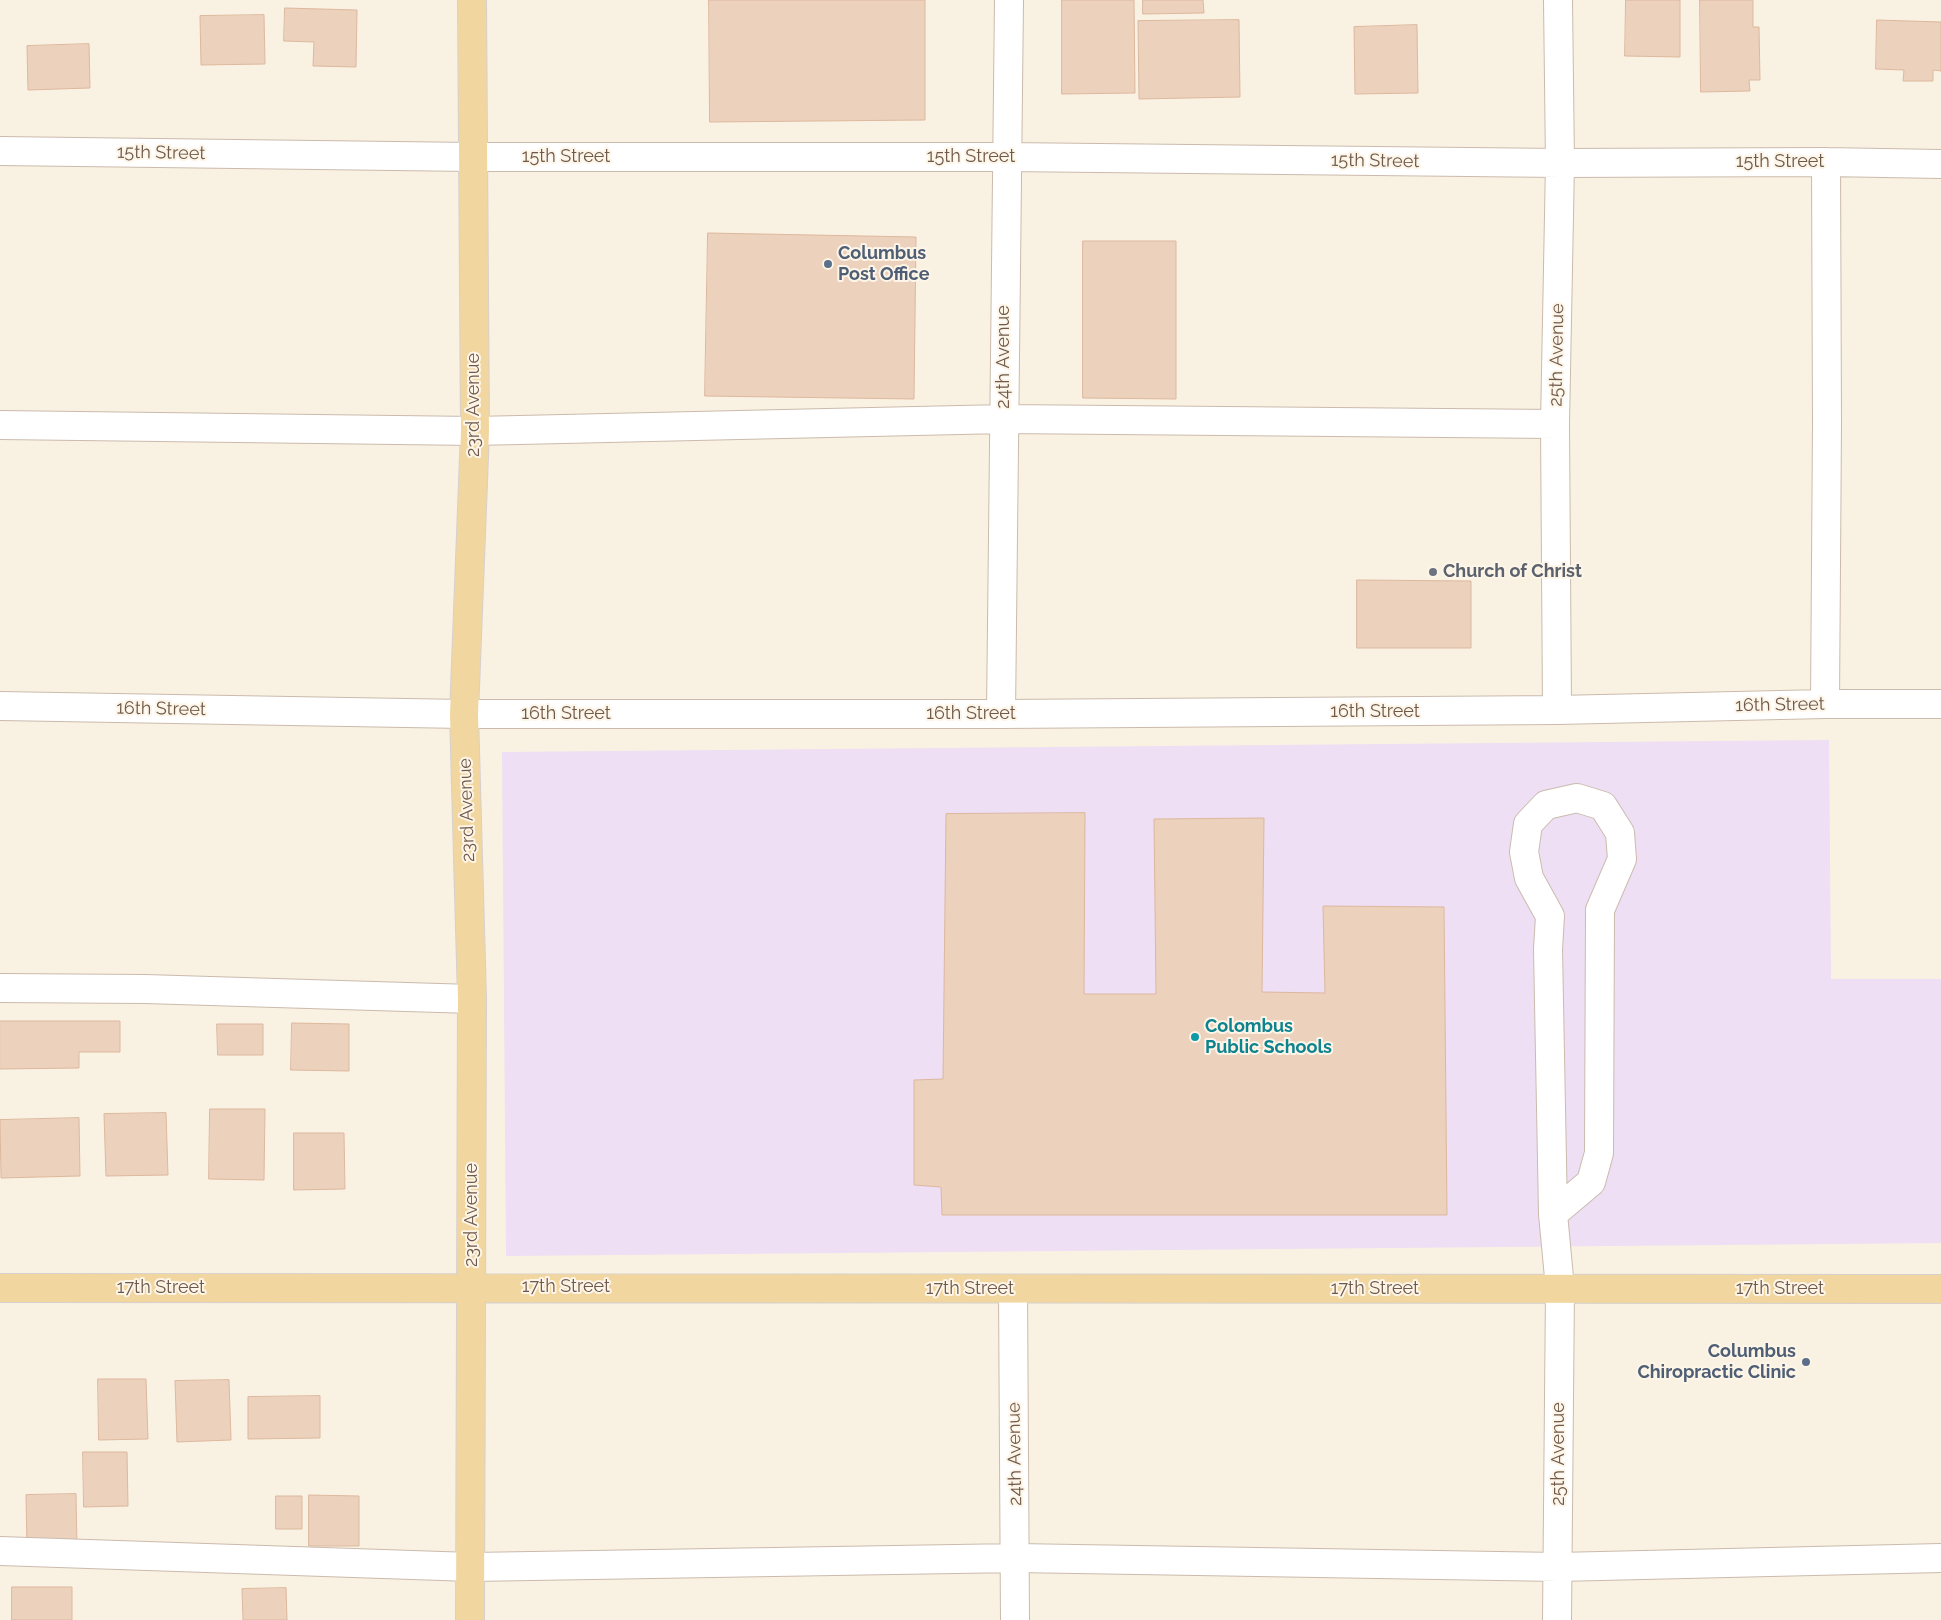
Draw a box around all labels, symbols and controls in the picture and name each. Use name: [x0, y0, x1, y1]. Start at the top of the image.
street label: 15th Street: [117, 141, 205, 165]
street label: 15th Street: [522, 146, 610, 168]
street label: 15th Street: [927, 146, 1015, 168]
street label: 15th Street: [1331, 149, 1419, 173]
street label: 15th Street: [1736, 151, 1824, 173]
place label: Columbus Post Office: [838, 243, 929, 286]
marker: Columbus Post Office: [822, 258, 834, 270]
street label: 25th Avenue: [1545, 303, 1569, 407]
street label: 24th Avenue: [993, 305, 1015, 409]
street label: 23rd Avenue: [463, 353, 485, 457]
place label: Church of Christ: [1443, 561, 1582, 583]
marker: Church of Christ: [1427, 566, 1439, 578]
street label: 16th Street: [1735, 693, 1825, 717]
street label: 16th Street: [116, 697, 206, 721]
street label: 16th Street: [1330, 701, 1420, 723]
street label: 16th Street: [521, 703, 611, 725]
street label: 16th Street: [926, 703, 1016, 725]
street label: 23rd Avenue: [454, 758, 480, 862]
place label: Colombus Public Schools: [1205, 1016, 1332, 1058]
marker: Colombus Public Schools: [1189, 1031, 1201, 1043]
street label: 23rd Avenue: [461, 1163, 483, 1267]
street label: 17th Street: [522, 1276, 610, 1298]
street label: 17th Street: [117, 1277, 205, 1299]
street label: 17th Street: [926, 1278, 1014, 1300]
street label: 17th Street: [1331, 1278, 1419, 1300]
street label: 17th Street: [1736, 1278, 1824, 1300]
place label: Columbus Chiropractic Clinic: [1637, 1341, 1796, 1384]
marker: Columbus Chiropractic Clinic: [1800, 1356, 1812, 1368]
street label: 24th Avenue: [1003, 1402, 1027, 1506]
street label: 25th Avenue: [1548, 1402, 1570, 1506]

